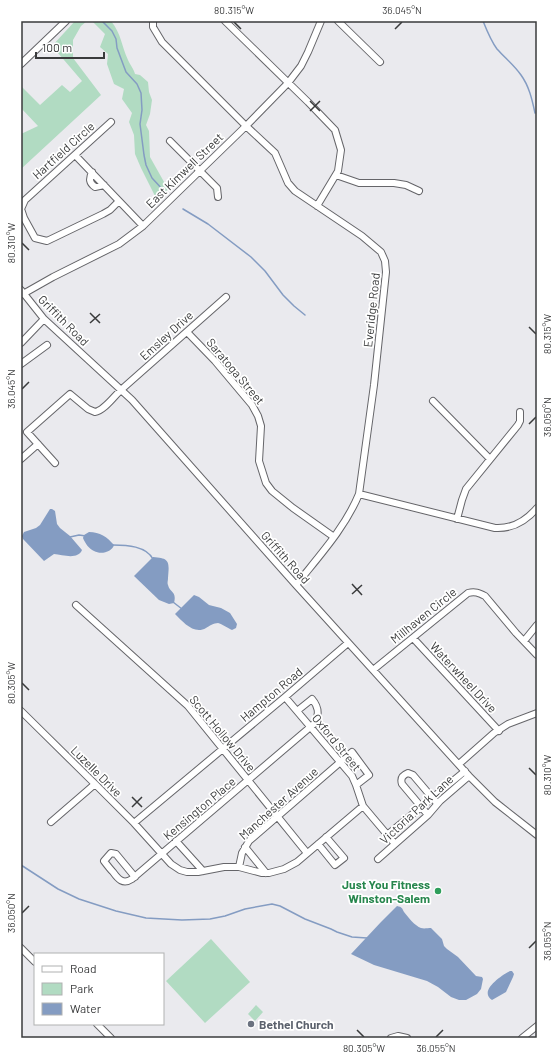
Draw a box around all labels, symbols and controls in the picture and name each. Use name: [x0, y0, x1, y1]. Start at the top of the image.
text: 80.315°W: [214, 4, 254, 16]
text: 36.045°N: [382, 4, 422, 16]
scale bar: [36, 34, 104, 60]
text: 100 m: [42, 40, 72, 54]
street label: Hartfield Circle: [29, 119, 97, 181]
street label: East Kimwell Street: [143, 130, 225, 210]
text: 80.310°W: [5, 223, 17, 263]
street label: Everidge Road: [360, 272, 382, 348]
street label: Griffith Road: [36, 292, 92, 348]
street label: Emsley Drive: [137, 308, 195, 362]
text: 80.315°W: [541, 314, 553, 354]
street label: Saratoga Street: [204, 335, 268, 407]
text: 36.045°N: [5, 369, 17, 409]
text: 36.050°N: [541, 397, 553, 437]
street label: Griffith Road: [259, 528, 313, 586]
street label: Millhaven Circle: [387, 584, 459, 646]
street label: Waterwheel Drive: [428, 639, 500, 715]
text: 80.305°W: [5, 662, 17, 704]
street label: Hampton Road: [237, 664, 305, 724]
street label: Scott Hollow Drive: [187, 692, 259, 774]
street label: Oxford Street: [310, 711, 364, 773]
street label: Luzelle Drive: [69, 743, 125, 799]
text: 80.310°W: [541, 755, 553, 795]
street label: Manchester Avenue: [236, 764, 320, 842]
street label: Victoria Park Lane: [377, 772, 455, 846]
street label: Kensington Place: [160, 774, 238, 842]
place label: Just You Fitness Winston-Salem: [342, 877, 430, 905]
marker: Just You Fitness Winston-Salem: [433, 886, 443, 896]
text: 36.050°N: [5, 893, 17, 933]
text: 36.055°N: [541, 921, 553, 961]
legend: [34, 953, 164, 1025]
text: Road: [70, 961, 97, 975]
text: Park: [70, 981, 94, 995]
text: Water: [70, 1001, 102, 1015]
place label: Bethel Church: [259, 1017, 334, 1031]
marker: Bethel Church: [246, 1019, 256, 1029]
text: 80.305°W: [343, 1042, 385, 1054]
text: 36.055°N: [416, 1042, 456, 1054]

